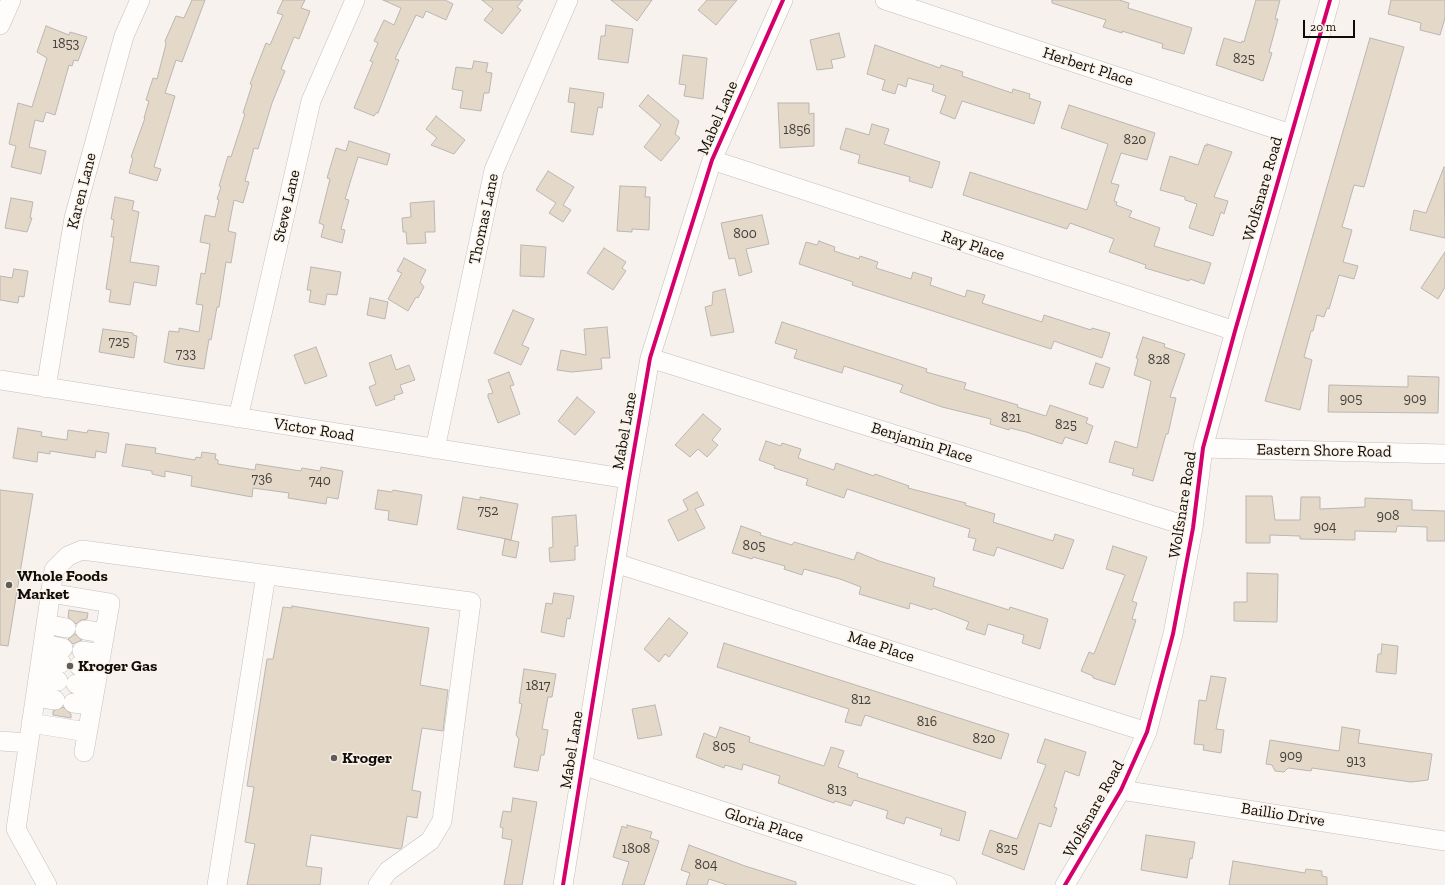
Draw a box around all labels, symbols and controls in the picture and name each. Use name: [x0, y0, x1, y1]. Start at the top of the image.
scale bar: [1305, 12, 1357, 38]
text: 20 m: [1310, 20, 1336, 34]
house number: 1853: [53, 36, 79, 52]
street label: Herbert Place: [1040, 43, 1136, 91]
house number: 825: [1233, 51, 1255, 67]
street label: Mabel Lane: [694, 78, 742, 158]
house number: 1856: [783, 122, 811, 138]
house number: 820: [1124, 132, 1146, 148]
street label: Wolfsnare Road: [1239, 134, 1287, 244]
street label: Karen Lane: [63, 151, 101, 231]
street label: Steve Lane: [269, 168, 305, 244]
street label: Thomas Lane: [465, 172, 503, 266]
house number: 800: [733, 226, 757, 242]
street label: Ray Place: [939, 227, 1007, 265]
house number: 725: [109, 334, 129, 350]
house number: 733: [176, 346, 196, 362]
house number: 828: [1148, 352, 1170, 368]
street label: Mabel Lane: [609, 391, 641, 471]
house number: 905: [1340, 391, 1362, 407]
house number: 909: [1404, 391, 1426, 407]
house number: 821: [1001, 410, 1021, 426]
street label: Victor Road: [273, 414, 355, 446]
house number: 825: [1055, 417, 1077, 433]
street label: Benjamin Place: [869, 418, 975, 468]
street label: Eastern Shore Road: [1256, 440, 1392, 462]
street label: Wolfsnare Road: [1165, 450, 1201, 560]
house number: 736: [252, 471, 272, 487]
house number: 740: [309, 473, 331, 489]
house number: 752: [478, 503, 498, 519]
house number: 908: [1376, 508, 1400, 524]
house number: 904: [1313, 519, 1337, 535]
house number: 805: [743, 538, 765, 554]
place label: Whole Foods Market: [17, 566, 108, 604]
marker: Whole Foods Market: [4, 580, 14, 590]
street label: Mae Place: [845, 627, 917, 667]
place label: Kroger Gas: [78, 656, 157, 676]
marker: Kroger Gas: [65, 661, 75, 671]
house number: 1817: [526, 678, 550, 694]
house number: 812: [851, 692, 871, 708]
street label: Mabel Lane: [556, 710, 588, 790]
house number: 816: [917, 714, 937, 730]
house number: 820: [973, 731, 995, 747]
house number: 805: [713, 739, 735, 755]
place label: Kroger: [342, 748, 392, 768]
house number: 909: [1280, 748, 1302, 764]
marker: Kroger: [329, 753, 339, 763]
house number: 913: [1346, 753, 1366, 769]
street label: Wolfsnare Road: [1059, 757, 1129, 861]
house number: 813: [827, 782, 847, 798]
street label: Baillio Drive: [1240, 799, 1326, 831]
street label: Gloria Place: [722, 803, 806, 847]
house number: 1808: [622, 841, 650, 857]
house number: 825: [996, 841, 1018, 857]
house number: 804: [694, 857, 718, 873]

